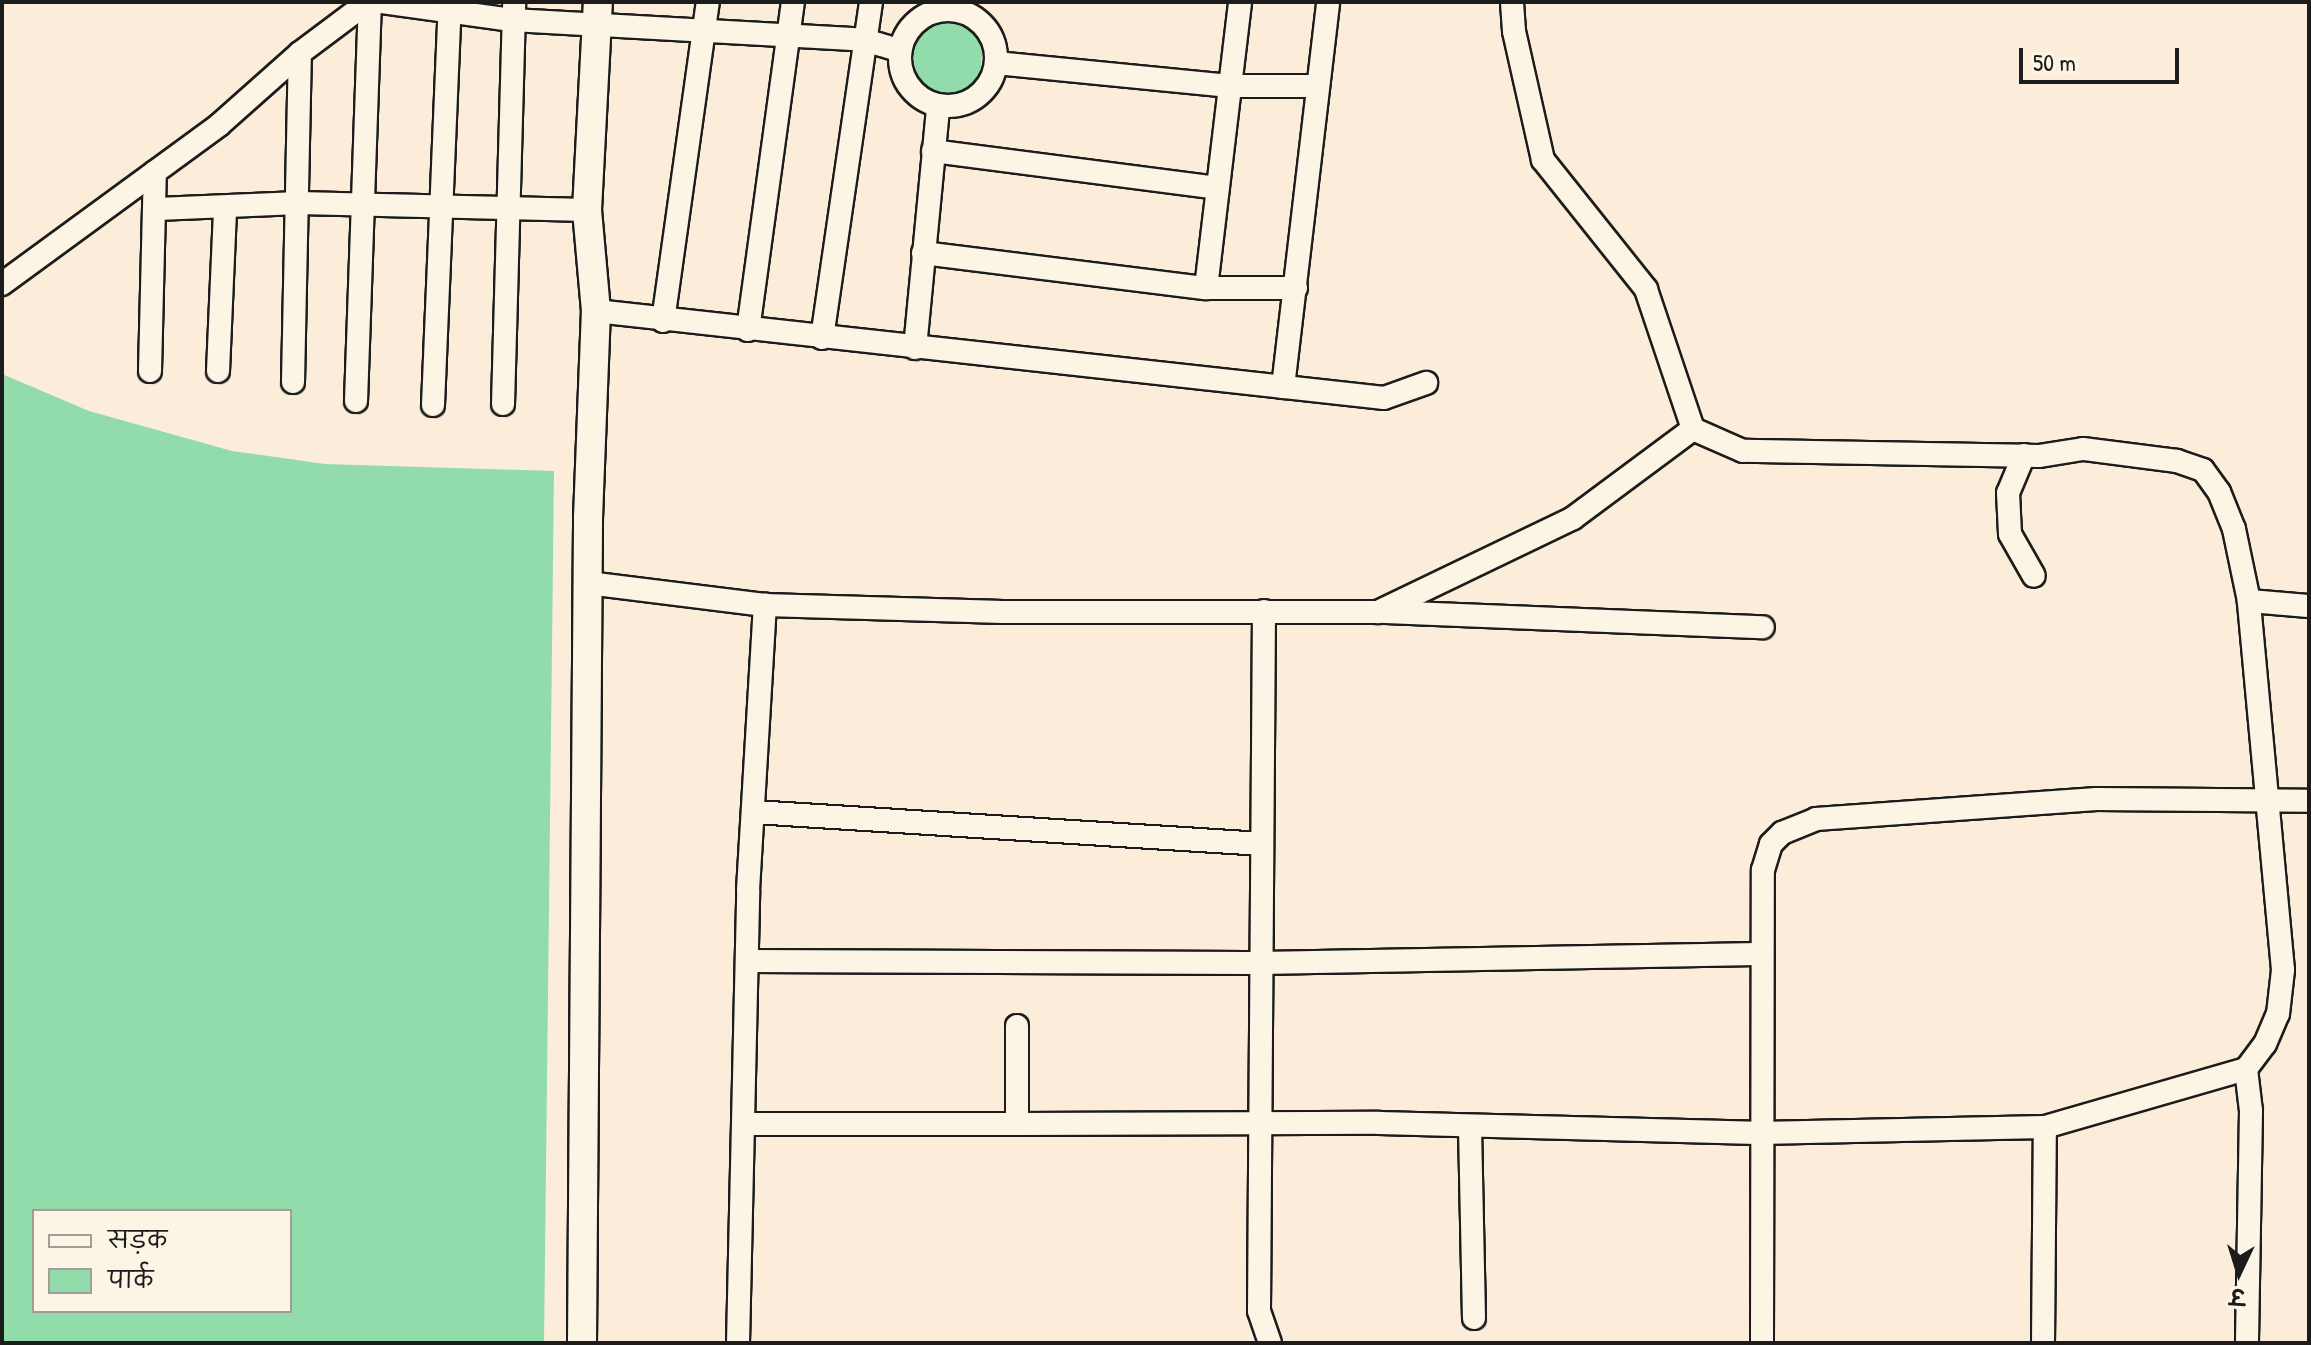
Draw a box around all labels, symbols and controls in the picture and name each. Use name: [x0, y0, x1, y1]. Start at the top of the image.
scale bar: [2023, 32, 2183, 82]
text: 50 m: [2033, 46, 2076, 78]
legend: [32, 1209, 292, 1313]
text: सड़क: [108, 1223, 167, 1255]
north arrow: [2199, 1233, 2279, 1313]
text: पार्क: [108, 1263, 153, 1295]
text: उ: [2229, 1281, 2246, 1312]

